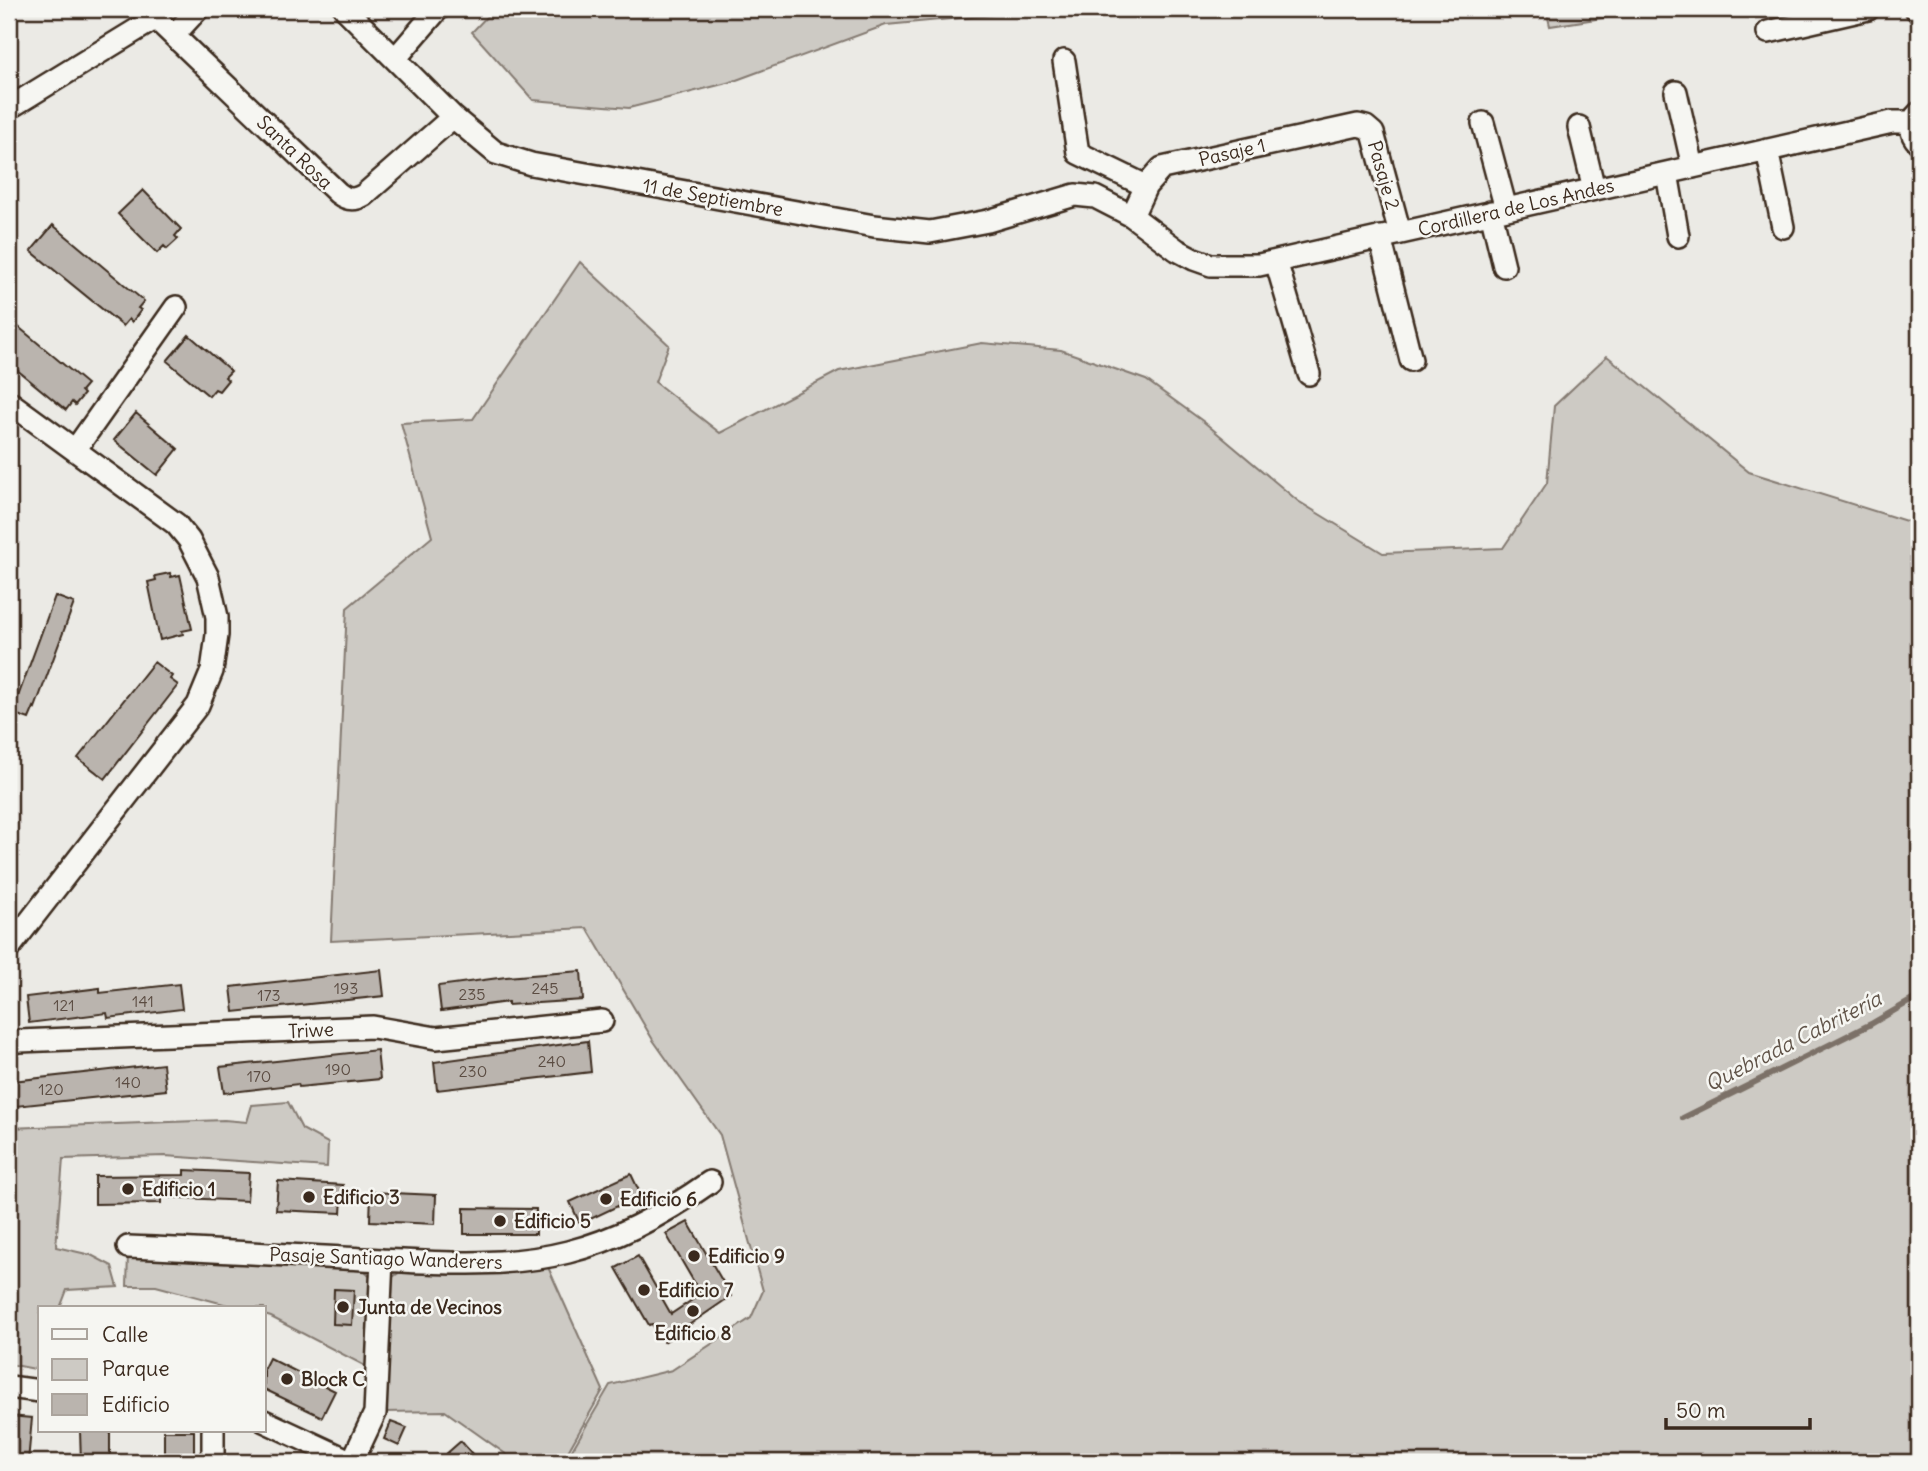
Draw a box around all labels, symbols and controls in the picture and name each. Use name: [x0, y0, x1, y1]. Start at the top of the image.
street label: Santa Rosa: [252, 110, 338, 194]
street label: Pasaje 1: [1196, 133, 1268, 171]
street label: Pasaje 2: [1363, 138, 1405, 212]
street label: 11 de Septiembre: [641, 173, 785, 221]
street label: Cordillera de Los Andes: [1416, 173, 1616, 241]
house number: 193: [334, 978, 358, 998]
house number: 245: [532, 978, 558, 998]
house number: 235: [458, 984, 486, 1004]
water label: Quebrada Cabritería: [1700, 984, 1887, 1097]
house number: 173: [257, 985, 281, 1005]
house number: 141: [132, 991, 154, 1011]
house number: 121: [53, 995, 75, 1015]
street label: Triwe: [287, 1017, 335, 1043]
house number: 240: [538, 1051, 566, 1071]
house number: 190: [325, 1059, 351, 1079]
house number: 230: [459, 1061, 487, 1081]
house number: 170: [247, 1066, 271, 1086]
house number: 140: [115, 1072, 141, 1092]
house number: 120: [38, 1079, 64, 1099]
place label: Edificio 1: [142, 1177, 215, 1201]
marker: Edificio 1: [120, 1181, 136, 1197]
place label: Edificio 3: [323, 1185, 400, 1209]
place label: Edificio 6: [620, 1187, 697, 1211]
marker: Edificio 3: [301, 1189, 317, 1205]
marker: Edificio 6: [598, 1191, 614, 1207]
place label: Edificio 5: [514, 1209, 591, 1233]
marker: Edificio 5: [492, 1213, 508, 1229]
street label: Pasaje Santiago Wanderers: [269, 1242, 503, 1274]
place label: Edificio 9: [708, 1244, 785, 1268]
marker: Edificio 9: [686, 1248, 702, 1264]
place label: Edificio 7: [658, 1278, 734, 1302]
marker: Edificio 7: [636, 1282, 652, 1298]
place label: Junta de Vecinos: [357, 1295, 502, 1319]
marker: Junta de Vecinos: [335, 1299, 351, 1315]
marker: Edificio 8: [685, 1303, 701, 1319]
legend: [38, 1306, 266, 1432]
text: Calle: [102, 1321, 148, 1348]
place label: Edificio 8: [655, 1321, 731, 1345]
text: Parque: [102, 1355, 170, 1382]
place label: Block C: [301, 1367, 365, 1391]
marker: Block C: [279, 1371, 295, 1387]
scale bar: [1666, 1387, 1809, 1431]
text: Edificio: [102, 1391, 170, 1418]
text: 50 m: [1676, 1397, 1725, 1424]

